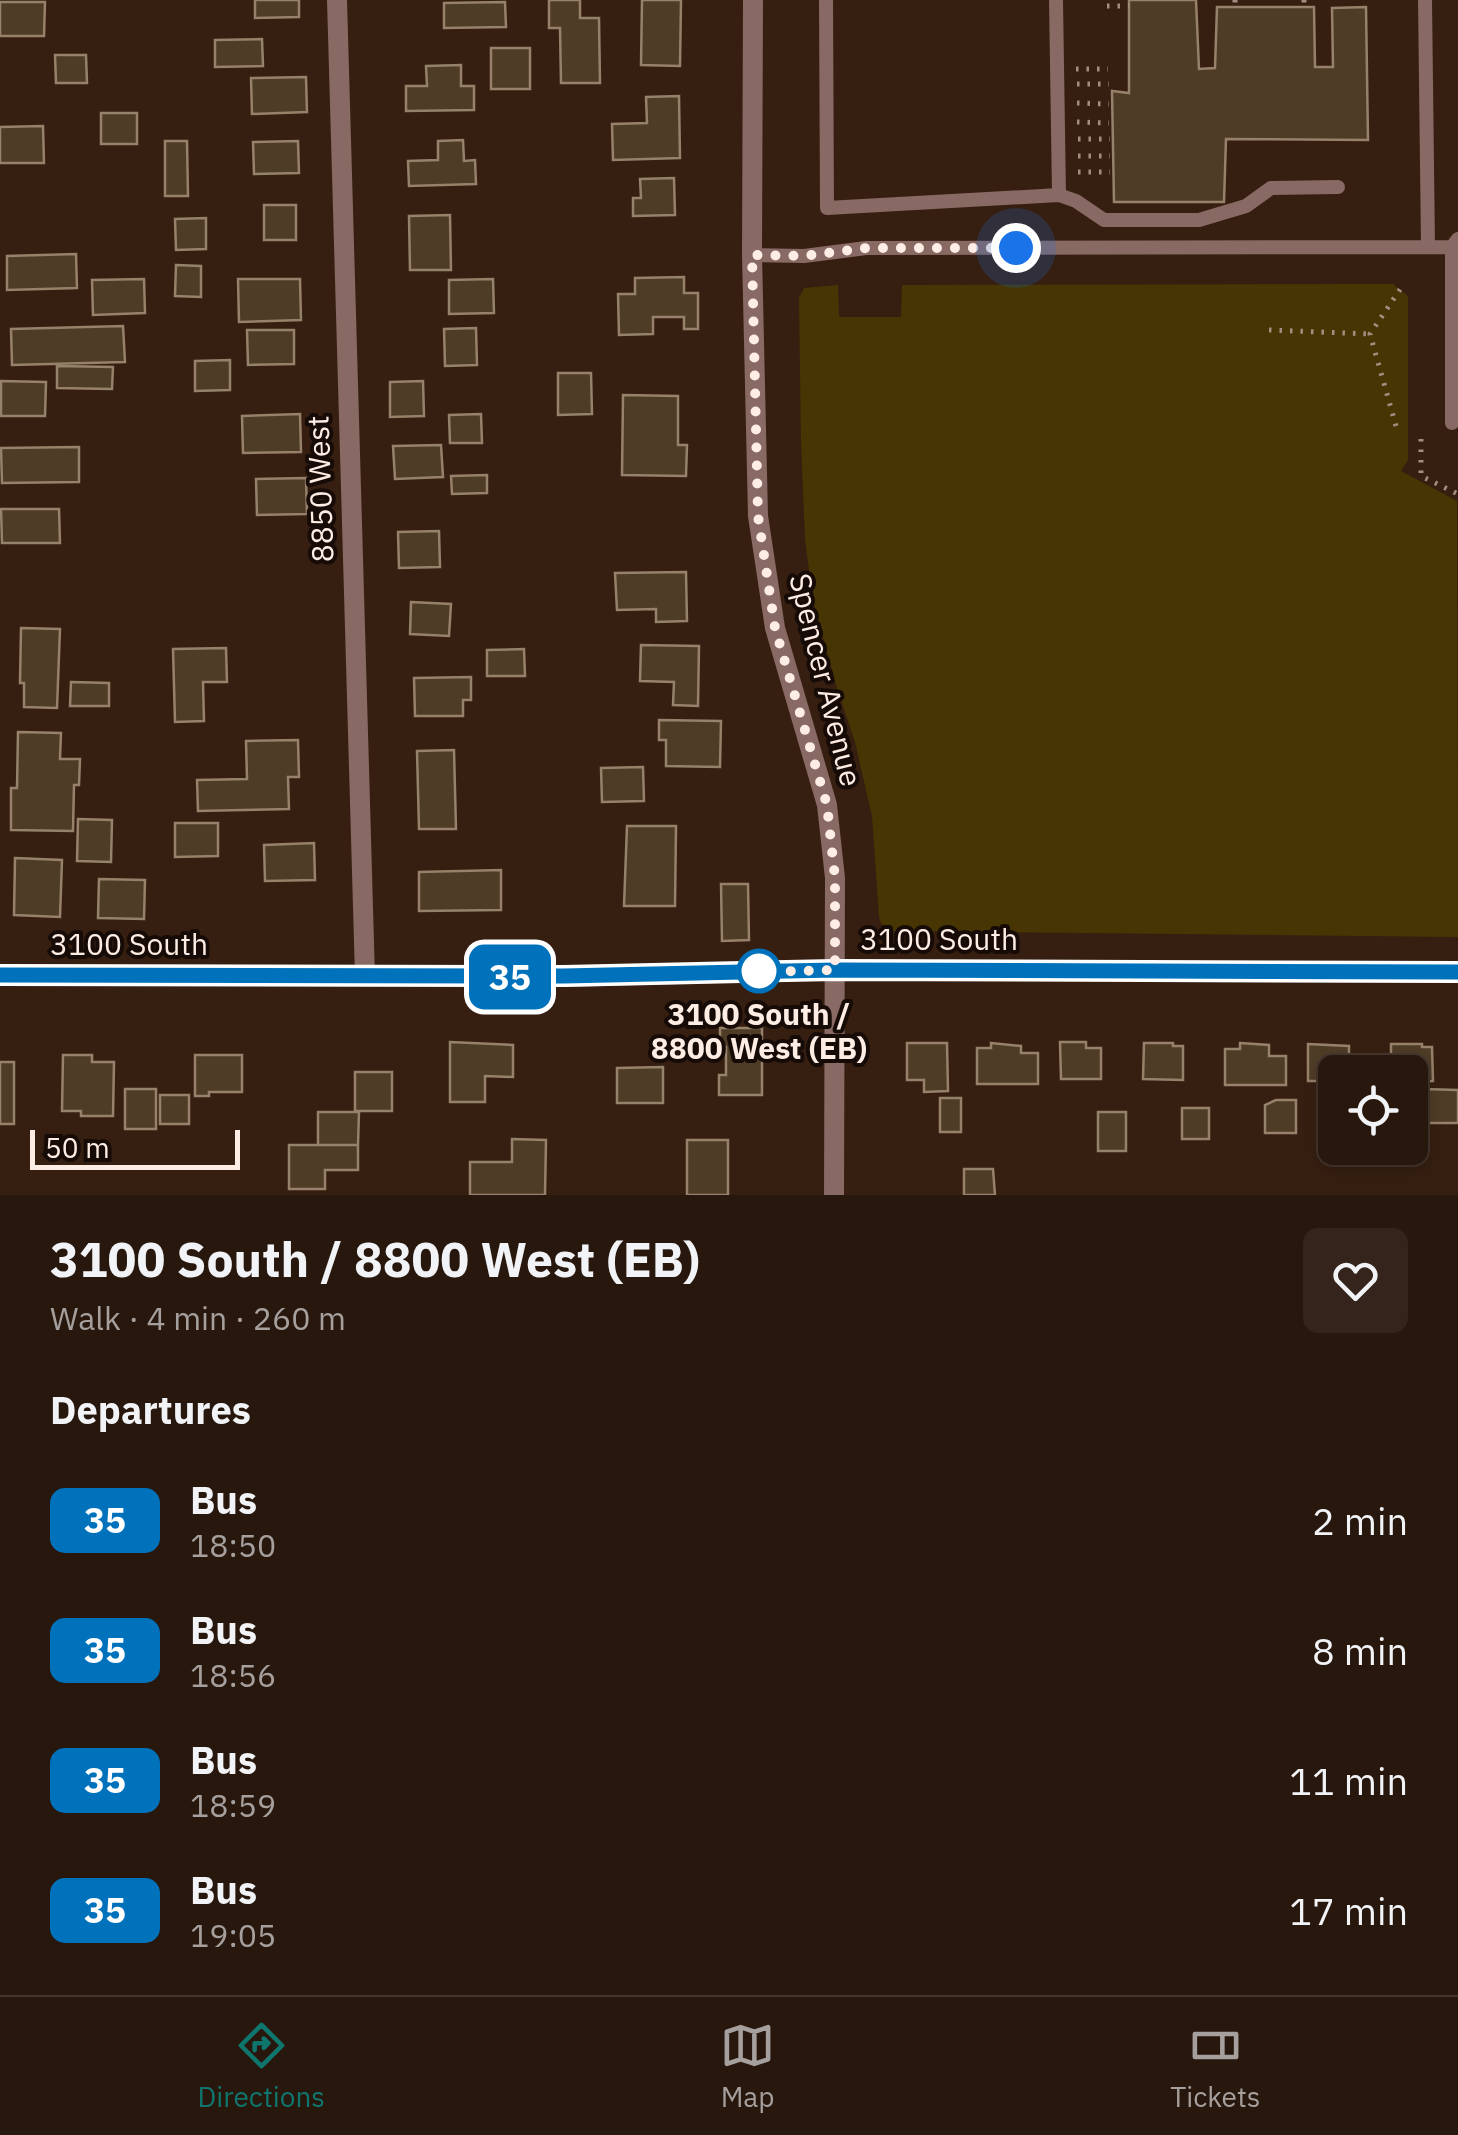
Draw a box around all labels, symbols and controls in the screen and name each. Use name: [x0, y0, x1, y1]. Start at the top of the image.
your location: [991, 223, 1041, 273]
street label: 8850 West: [297, 415, 342, 563]
street label: Spencer Avenue: [781, 569, 872, 790]
street label: 3100 South: [860, 919, 1018, 958]
street label: 3100 South: [50, 924, 208, 963]
line badge: 35: [465, 944, 555, 1010]
marker: 3100 South / 8800 West (EB): [738, 950, 780, 992]
text: 35: [489, 954, 531, 1000]
place label: 3100 South / 8800 West (EB): [651, 994, 867, 1067]
map controls: [1318, 1055, 1428, 1165]
button: locate: [1318, 1055, 1428, 1165]
scale bar: [30, 1125, 240, 1170]
text: 50 m: [45, 1129, 110, 1166]
text: 3100 South / 8800 West (EB): [50, 1228, 700, 1290]
button: heart: [1303, 1228, 1408, 1333]
text: Walk · 4 min · 260 m: [50, 1297, 346, 1339]
text: Departures: [50, 1385, 251, 1434]
text: Bus: [190, 1475, 257, 1524]
text: 2 min: [1312, 1496, 1408, 1545]
text: 35: [84, 1497, 126, 1543]
text: 18:50: [190, 1524, 276, 1566]
text: Bus: [190, 1605, 257, 1654]
text: 8 min: [1312, 1626, 1408, 1675]
text: 35: [84, 1627, 126, 1673]
text: 18:56: [190, 1654, 276, 1696]
text: Bus: [190, 1735, 257, 1784]
text: 11 min: [1289, 1756, 1408, 1805]
text: 35: [84, 1757, 126, 1803]
text: 18:59: [190, 1784, 276, 1826]
text: Bus: [190, 1865, 257, 1914]
text: 17 min: [1289, 1886, 1408, 1935]
text: 35: [84, 1887, 126, 1933]
text: 19:05: [190, 1914, 276, 1956]
tab: Directions: [198, 2018, 325, 2115]
tab: Map: [720, 2018, 775, 2115]
tab: Tickets: [1170, 2018, 1260, 2115]

